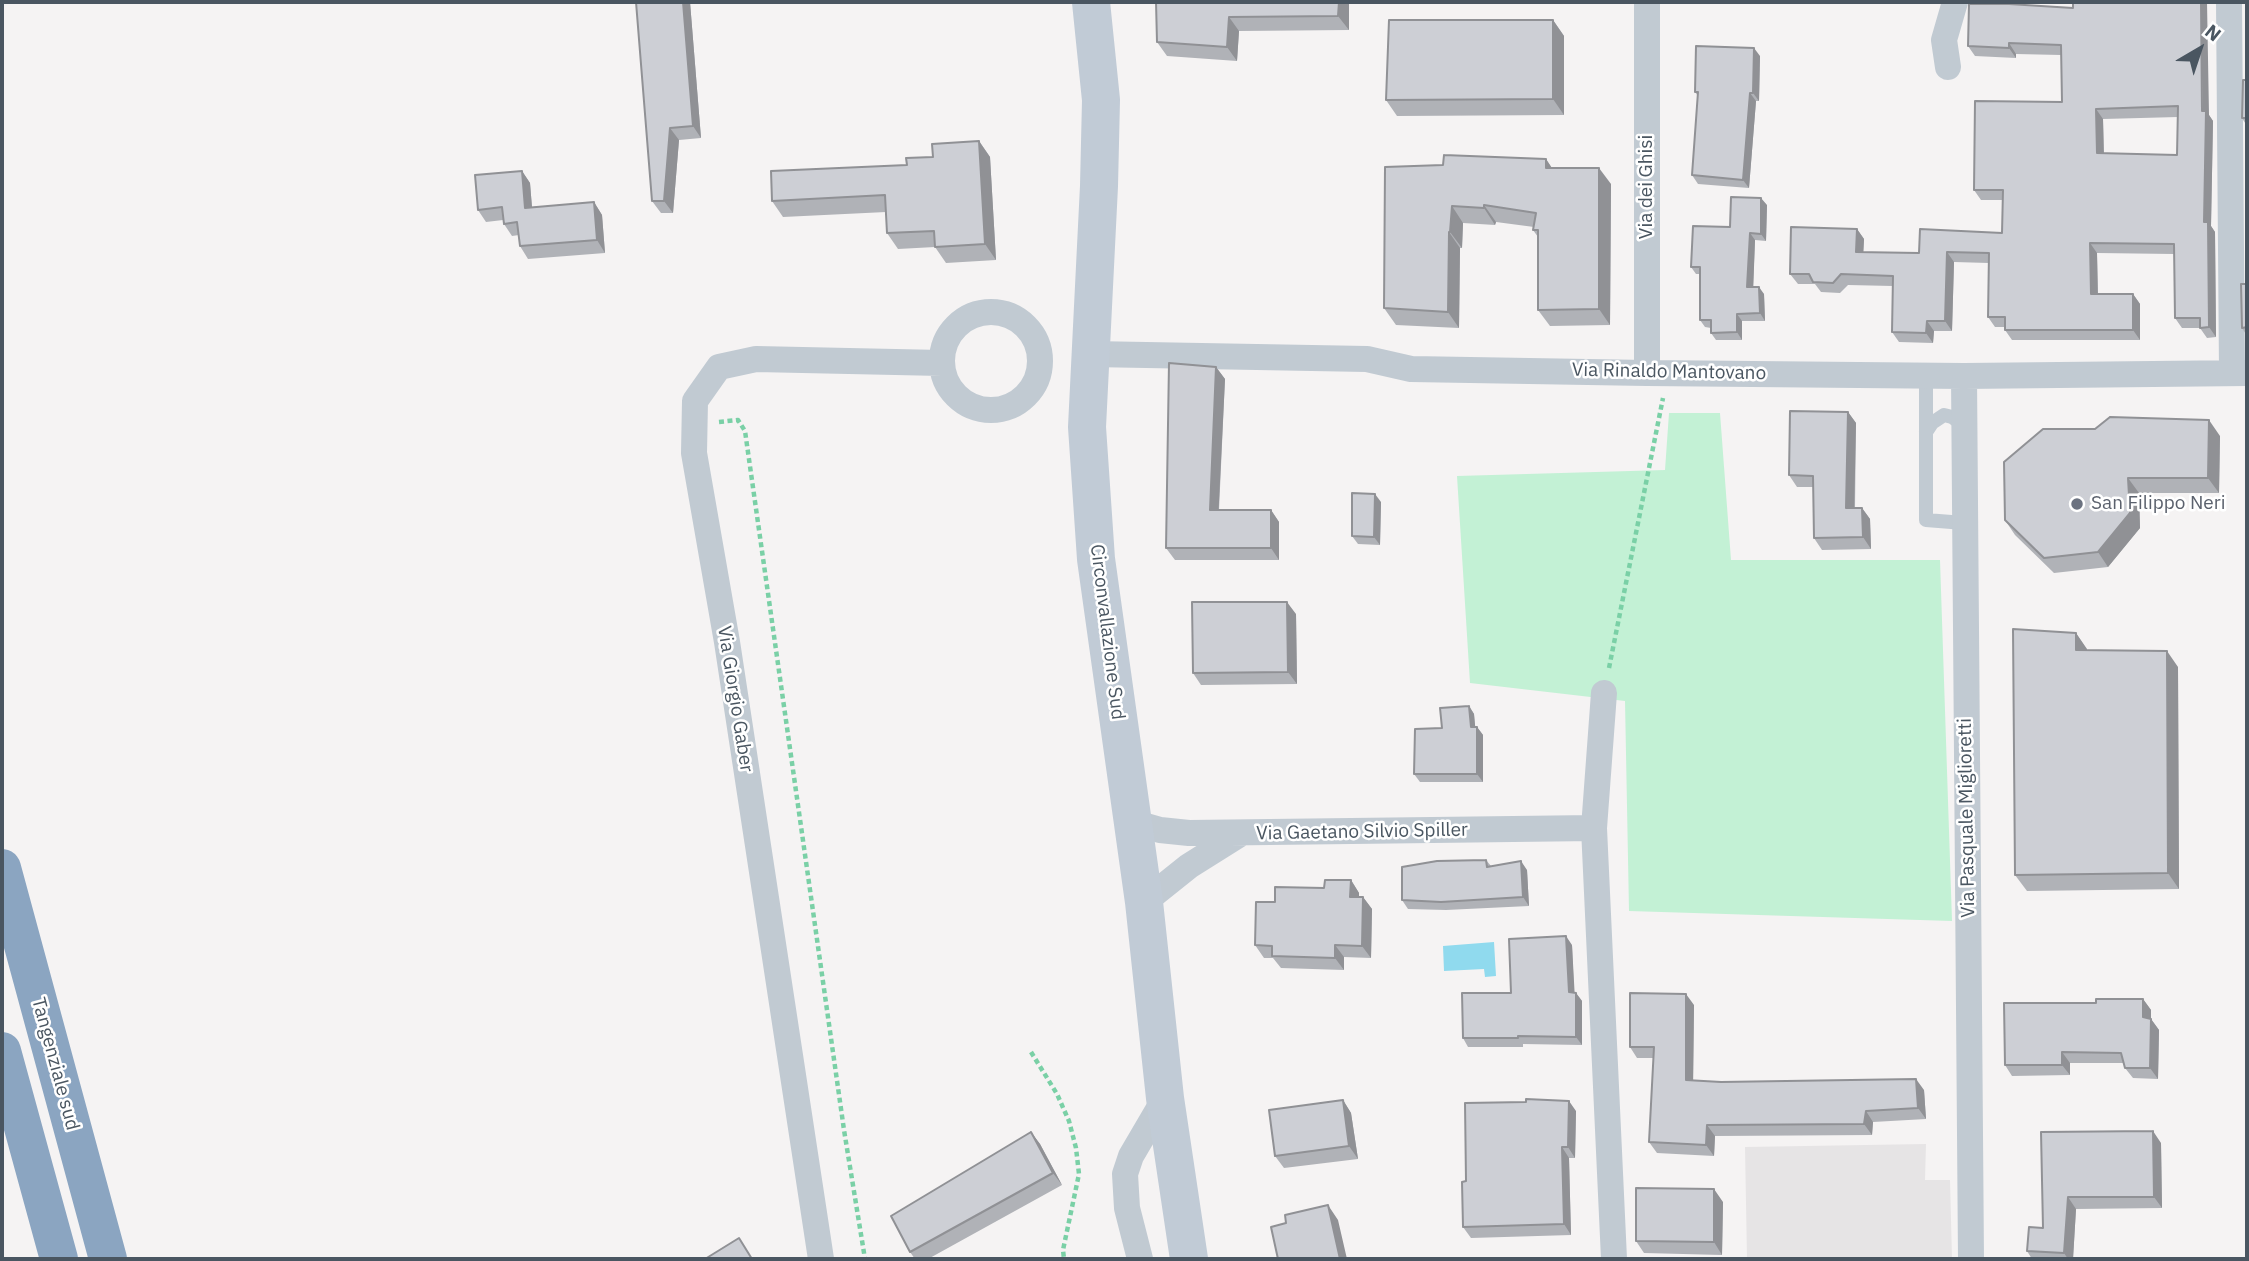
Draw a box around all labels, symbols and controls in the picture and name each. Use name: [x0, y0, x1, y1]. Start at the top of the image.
north arrow: [2165, 14, 2235, 84]
text: N: [2200, 19, 2226, 46]
street label: Via dei Ghisi: [1636, 135, 1658, 239]
street label: Via Rinaldo Mantovano: [1572, 359, 1766, 385]
place label: San Filippo Neri: [2091, 493, 2226, 515]
marker: San Filippo Neri: [2069, 496, 2085, 512]
street label: Circonvallazione Sud: [1085, 543, 1129, 721]
street label: Via Giorgio Gaber: [712, 624, 758, 774]
street label: Via Pasquale Miglioretti: [1954, 718, 1980, 918]
street label: Via Gaetano Silvio Spiller: [1256, 819, 1468, 845]
street label: Tangenziale sud: [26, 995, 84, 1133]

